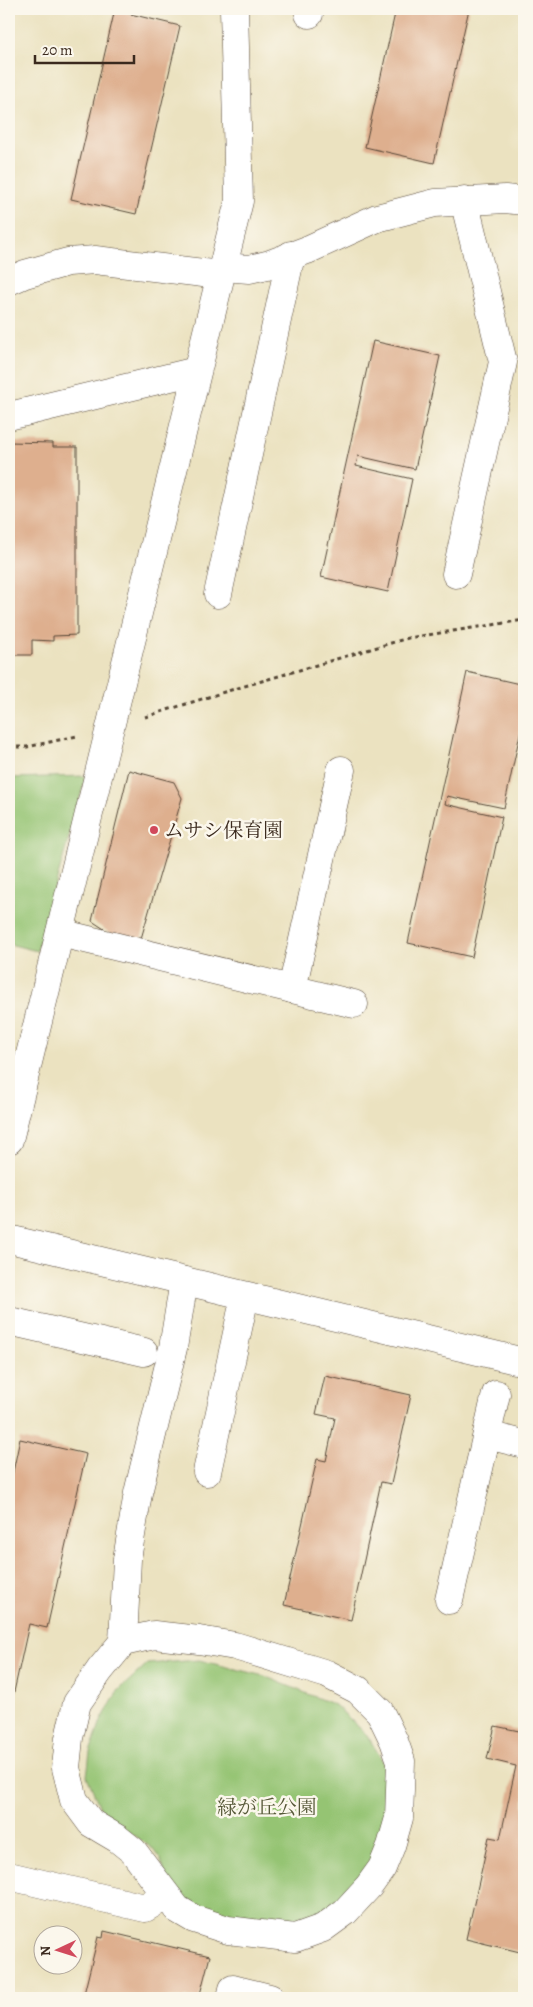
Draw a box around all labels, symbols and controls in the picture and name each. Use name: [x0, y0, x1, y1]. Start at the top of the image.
scale bar: [35, 32, 134, 64]
text: 20 m: [42, 40, 73, 60]
place label: ムサシ保育園: [164, 817, 283, 844]
marker: ムサシ保育園: [148, 824, 160, 836]
park label: 緑が丘公園: [217, 1794, 317, 1821]
north arrow: [32, 1924, 82, 1974]
text: N: [36, 1945, 55, 1957]

